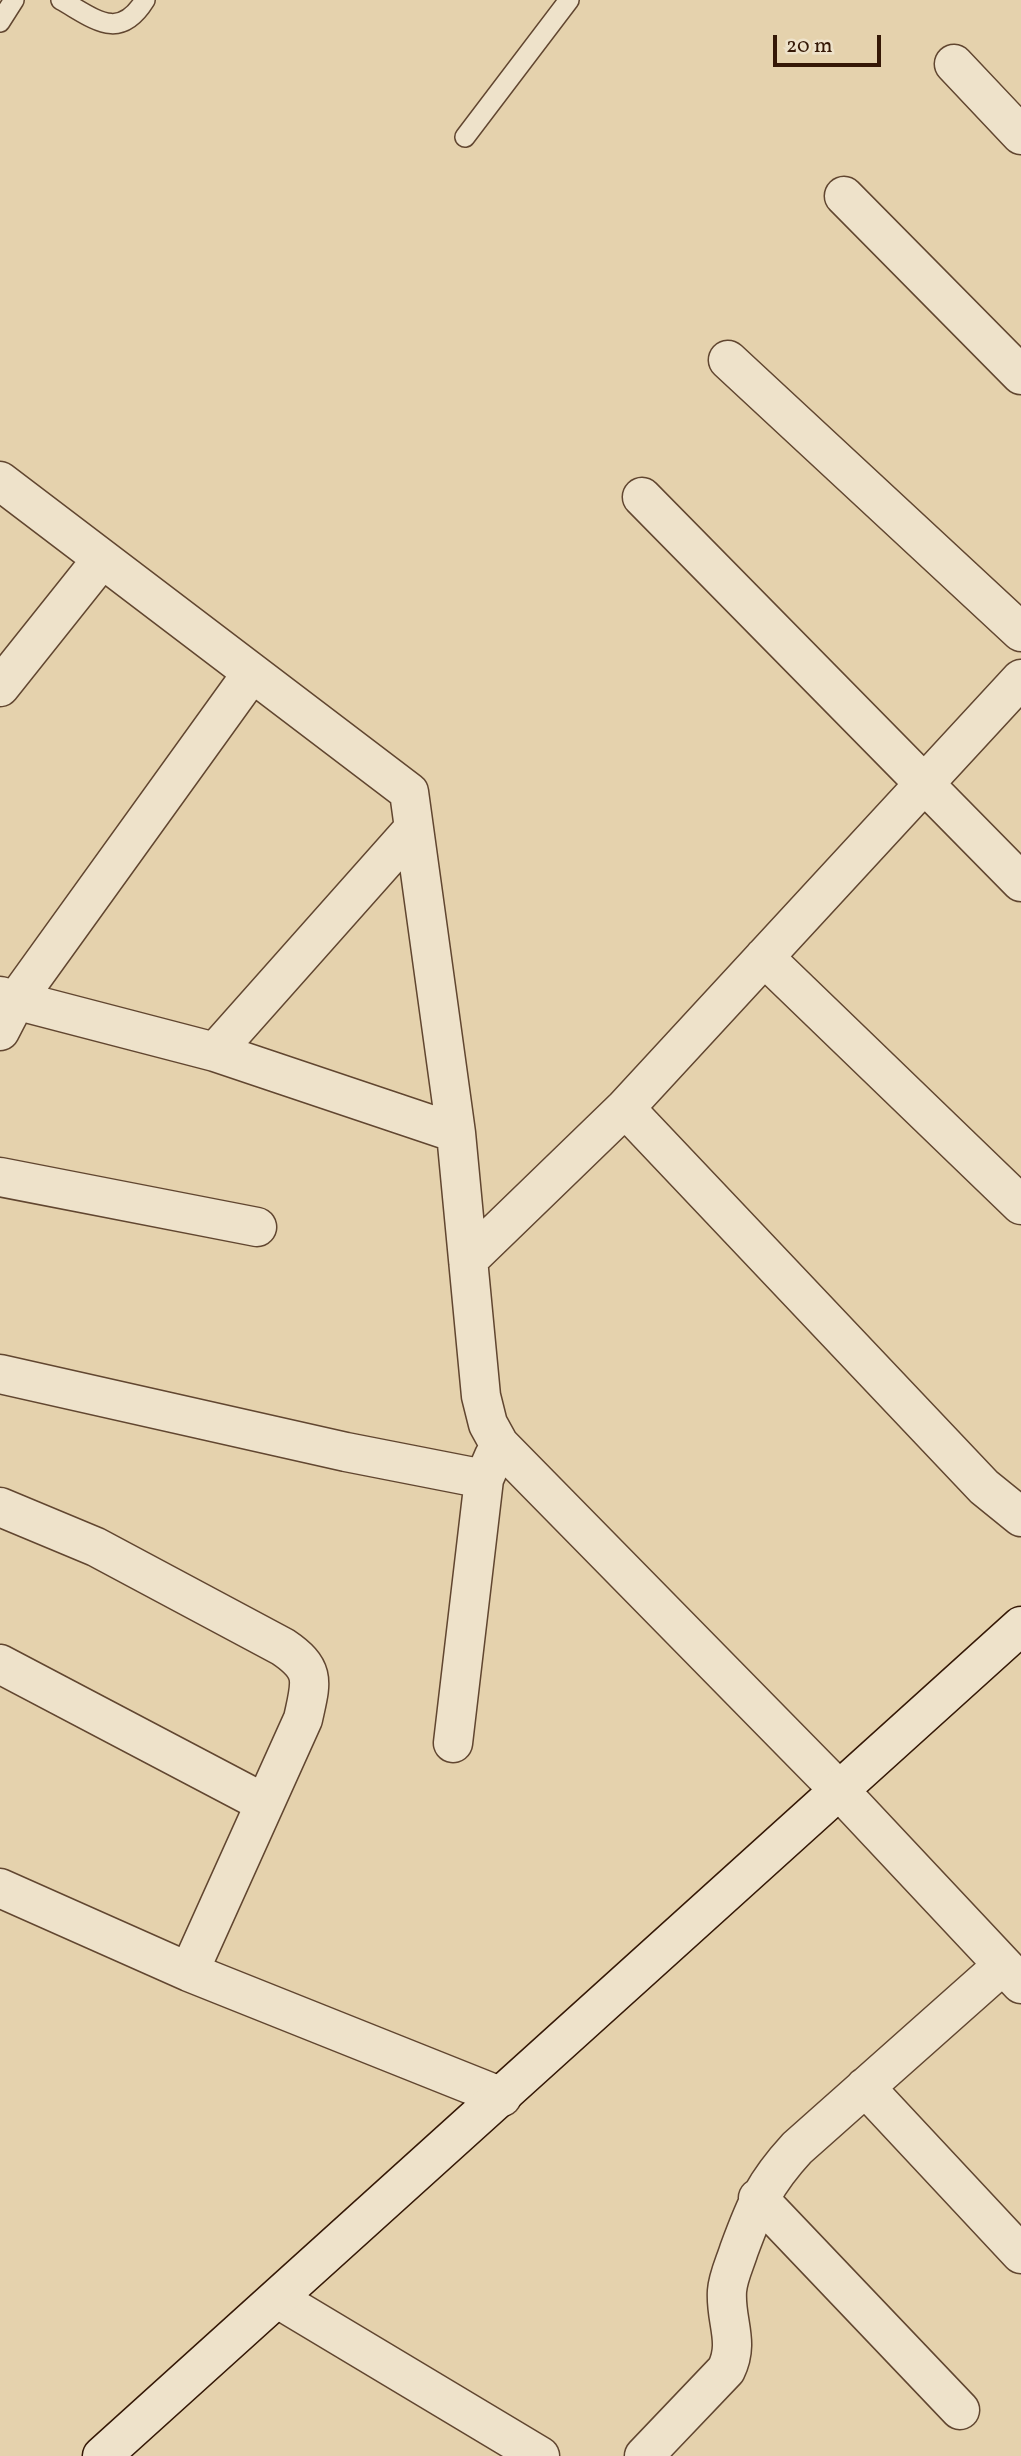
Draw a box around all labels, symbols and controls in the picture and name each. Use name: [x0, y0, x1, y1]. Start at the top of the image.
scale bar: [776, 21, 884, 65]
text: 20 m: [786, 32, 832, 61]

